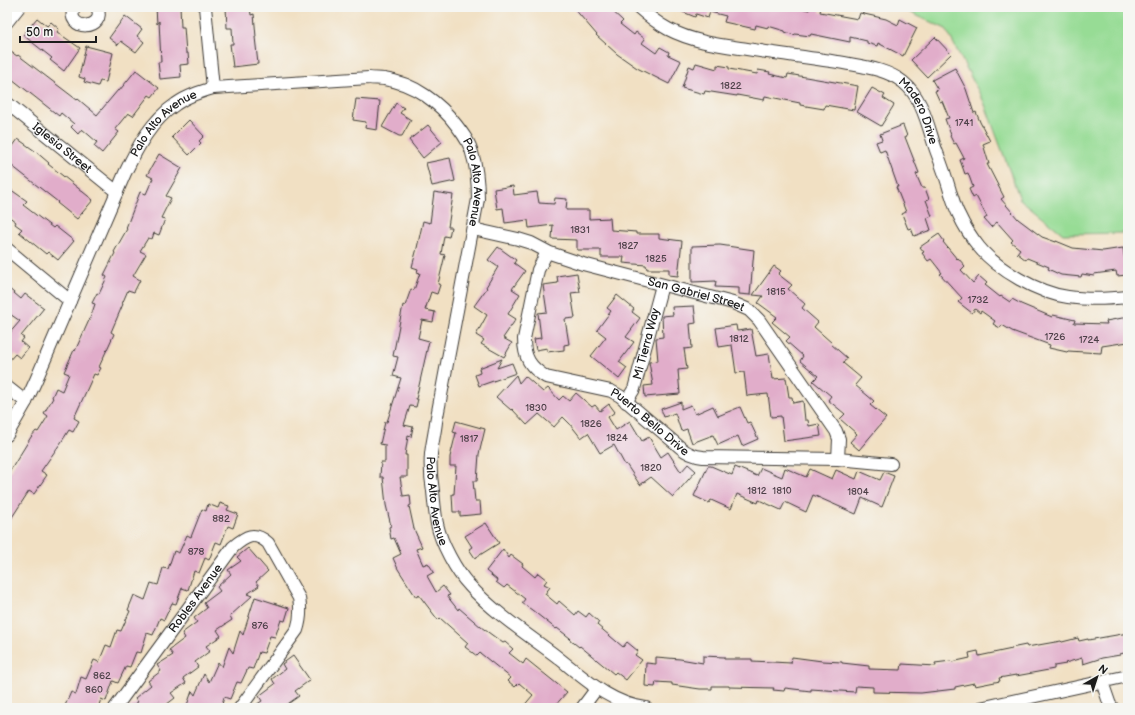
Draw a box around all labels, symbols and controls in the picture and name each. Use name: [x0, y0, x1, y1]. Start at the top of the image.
scale bar: [20, 18, 96, 44]
text: 50 m: [26, 25, 53, 40]
street label: Madero Drive: [895, 74, 941, 146]
house number: 1822: [720, 80, 742, 92]
street label: Palo Alto Avenue: [127, 87, 199, 160]
house number: 1741: [955, 117, 974, 129]
street label: Iglesia Street: [29, 120, 95, 177]
street label: Palo Alto Avenue: [459, 135, 485, 228]
house number: 1831: [570, 224, 590, 236]
house number: 1827: [618, 240, 638, 252]
house number: 1825: [645, 253, 667, 265]
street label: San Gabriel Street: [646, 274, 747, 315]
house number: 1815: [766, 286, 786, 298]
house number: 1732: [968, 294, 989, 306]
street label: Mi Tierra Way: [630, 306, 664, 381]
house number: 1726: [1045, 331, 1065, 343]
house number: 1812: [729, 333, 749, 345]
house number: 1724: [1079, 334, 1099, 346]
street label: Puerto Bello Drive: [607, 385, 692, 459]
house number: 1830: [525, 402, 547, 414]
house number: 1826: [580, 418, 602, 430]
house number: 1824: [606, 432, 628, 444]
house number: 1817: [460, 433, 478, 445]
street label: Palo Alto Avenue: [423, 456, 451, 548]
house number: 1820: [640, 462, 662, 474]
house number: 1812: [747, 485, 767, 497]
house number: 1810: [772, 485, 792, 497]
house number: 1804: [847, 486, 869, 498]
house number: 882: [212, 513, 230, 525]
house number: 878: [188, 546, 204, 558]
street label: Robles Avenue: [166, 561, 226, 636]
house number: 876: [252, 620, 268, 632]
north arrow: [1077, 657, 1117, 697]
text: N: [1096, 662, 1110, 677]
house number: 862: [93, 670, 111, 682]
house number: 860: [85, 684, 103, 696]

